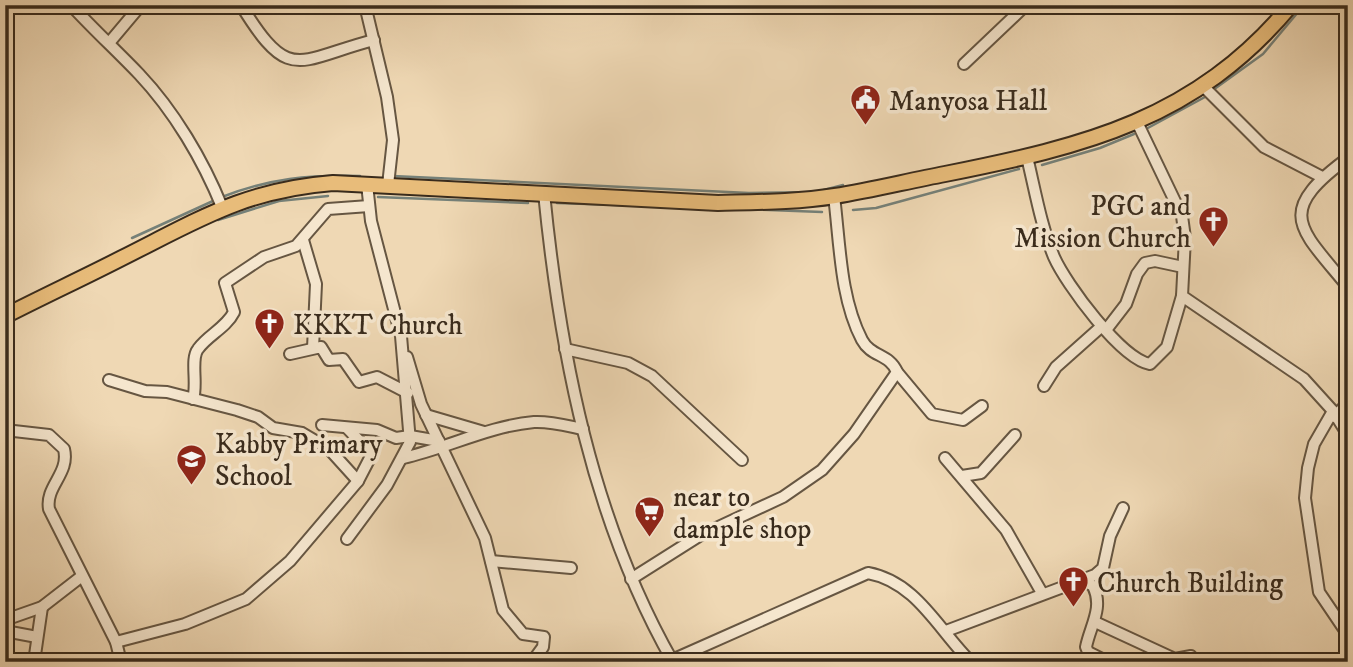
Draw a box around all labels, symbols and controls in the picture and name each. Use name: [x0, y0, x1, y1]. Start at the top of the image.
public building icon: Manyosa Hall: [849, 83, 883, 127]
place label: Manyosa Hall: [889, 84, 1048, 119]
place label: PGC and Mission Church: [1014, 189, 1191, 256]
church icon: PGC and Mission Church: [1197, 204, 1231, 248]
church icon: KKKT Church: [253, 307, 287, 351]
place label: KKKT Church: [293, 308, 463, 343]
place label: Kabby Primary School: [215, 427, 383, 494]
school or university icon: Kabby Primary School: [175, 442, 209, 486]
place label: near to dample shop: [673, 480, 811, 547]
supermarket icon: near to dample shop: [633, 495, 667, 539]
church icon: Church Building: [1057, 565, 1091, 609]
place label: Church Building: [1097, 566, 1283, 601]

